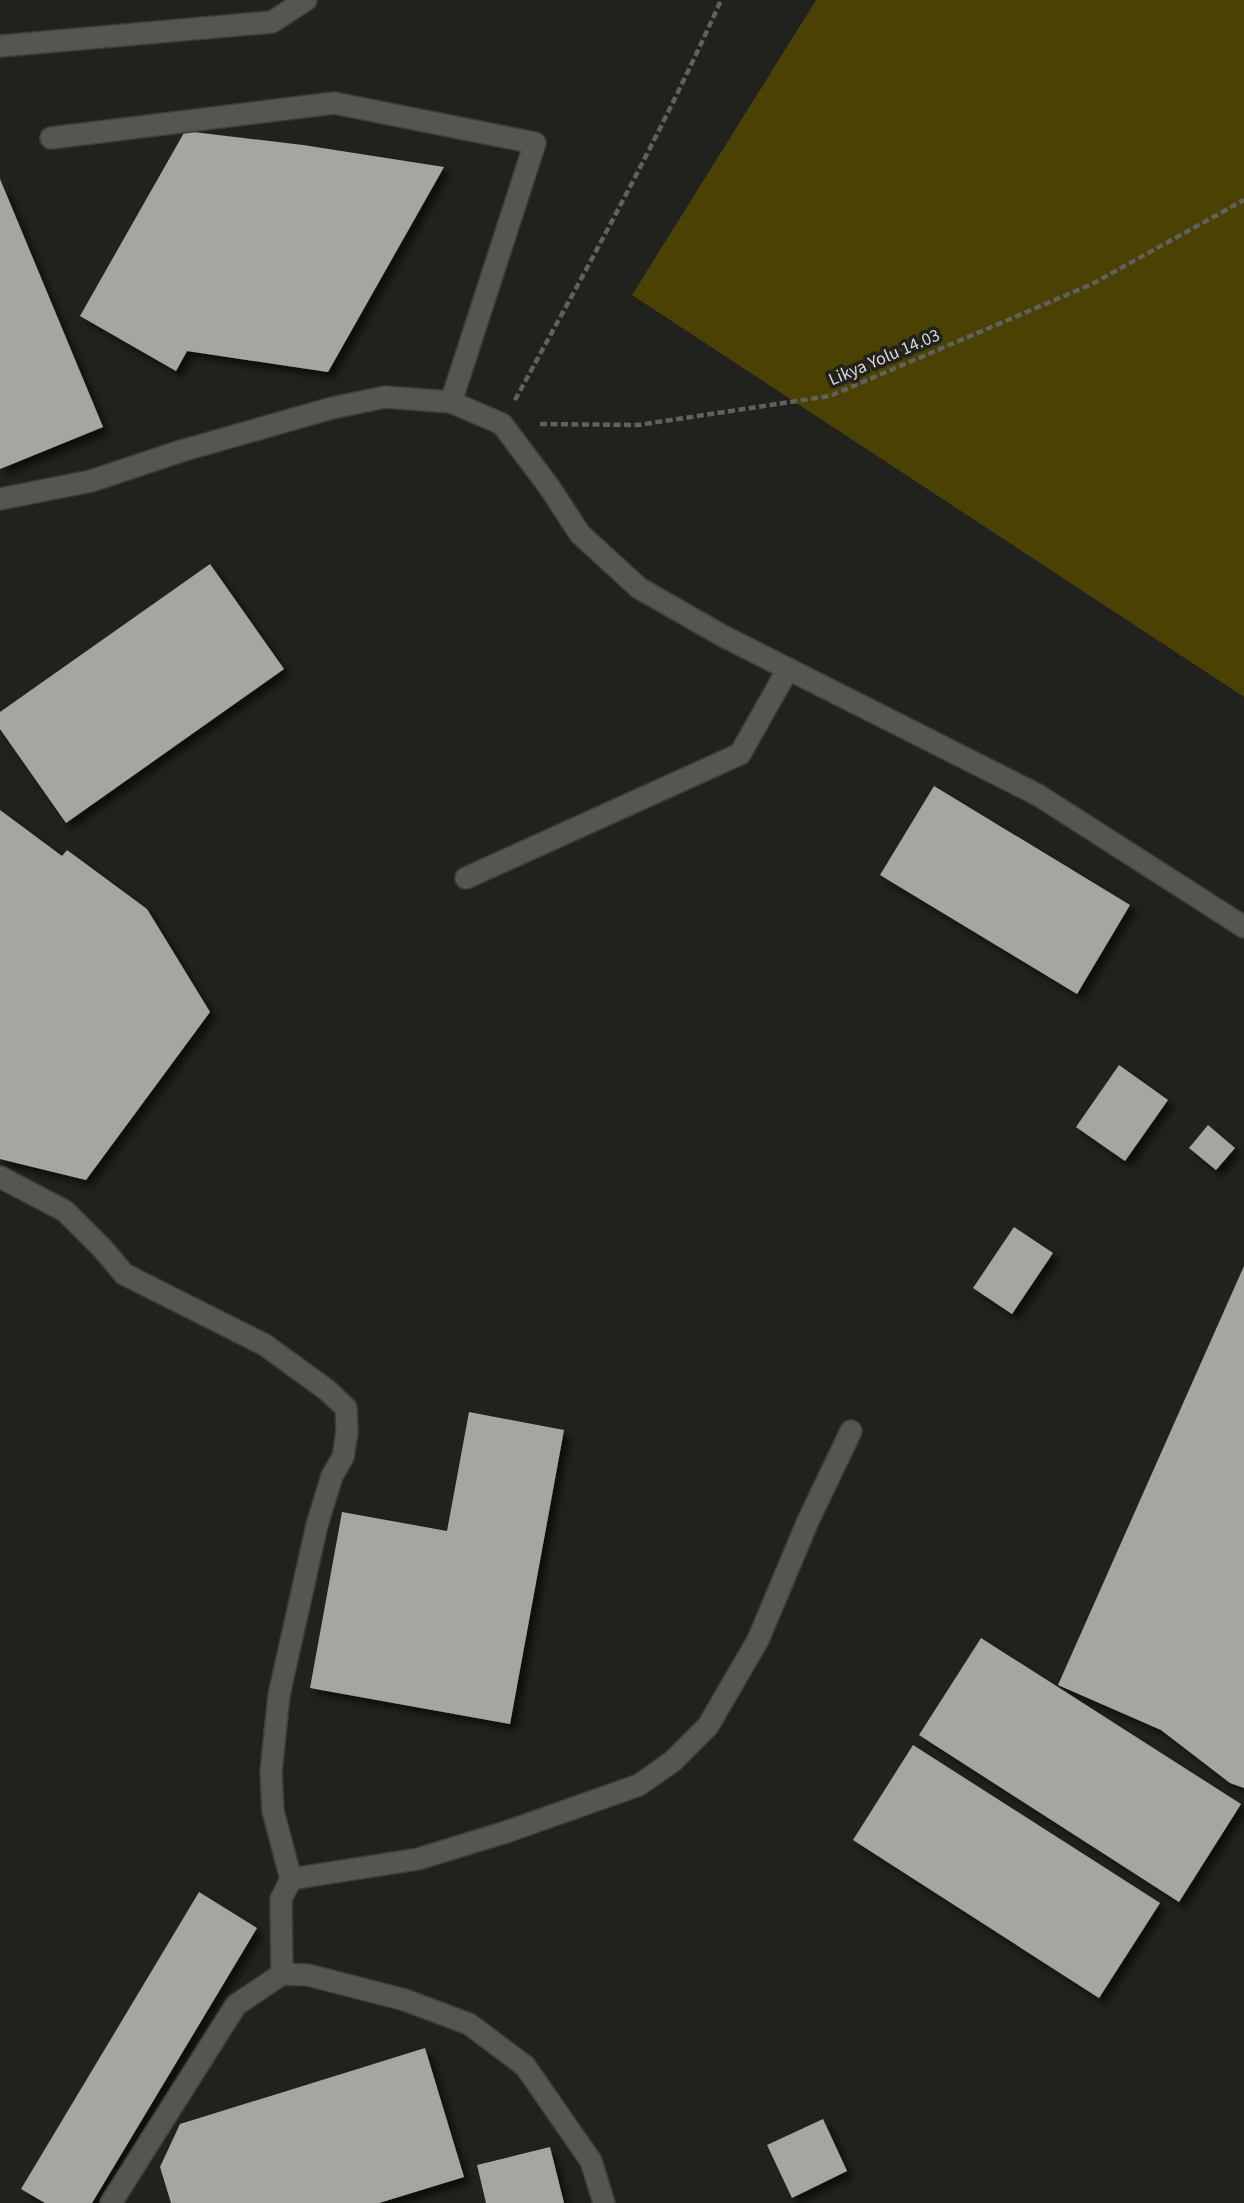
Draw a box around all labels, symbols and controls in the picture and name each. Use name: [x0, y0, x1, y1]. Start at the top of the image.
street label: Likya Yolu 14.03: [825, 323, 944, 392]

